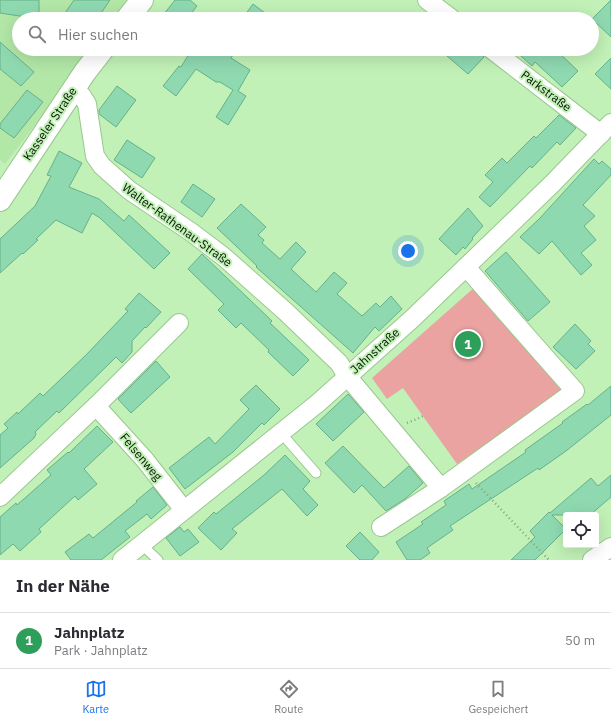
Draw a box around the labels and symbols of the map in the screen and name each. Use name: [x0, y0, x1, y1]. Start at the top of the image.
street label: Parkstraße: [518, 67, 575, 115]
street label: Kasseler Straße: [20, 84, 80, 163]
street label: Walter-Rathenau-Straße: [119, 180, 236, 270]
your location: [398, 241, 418, 261]
street label: Jahnstraße: [347, 324, 403, 377]
pin: 1: [455, 329, 481, 359]
street label: Felsenweg: [117, 430, 166, 484]

